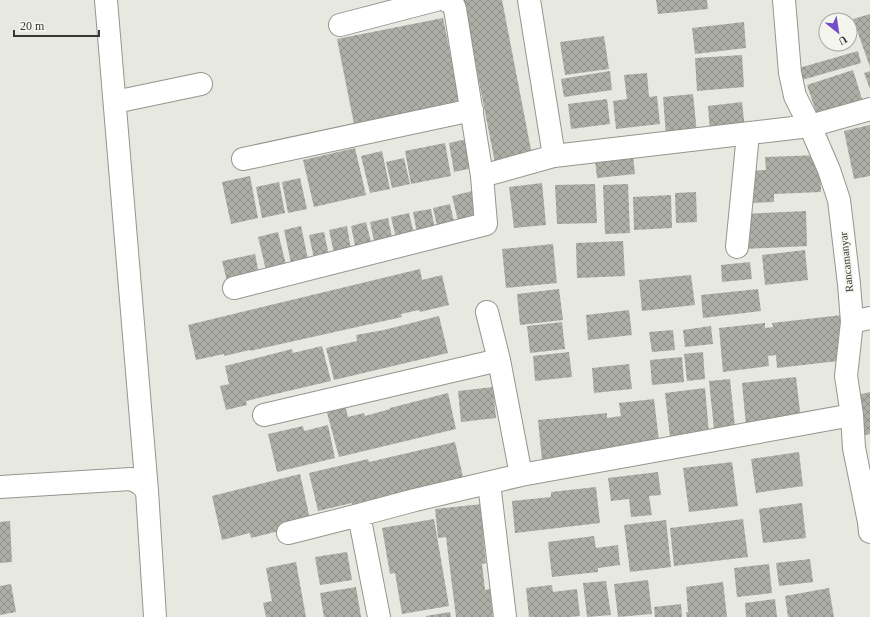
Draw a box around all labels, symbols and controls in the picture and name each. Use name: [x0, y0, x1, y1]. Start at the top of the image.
scale bar: [14, 12, 99, 38]
north arrow: [818, 12, 858, 52]
text: 20 m: [20, 19, 45, 33]
text: U: [837, 33, 849, 48]
street label: Rancamanyar: [837, 231, 855, 293]

